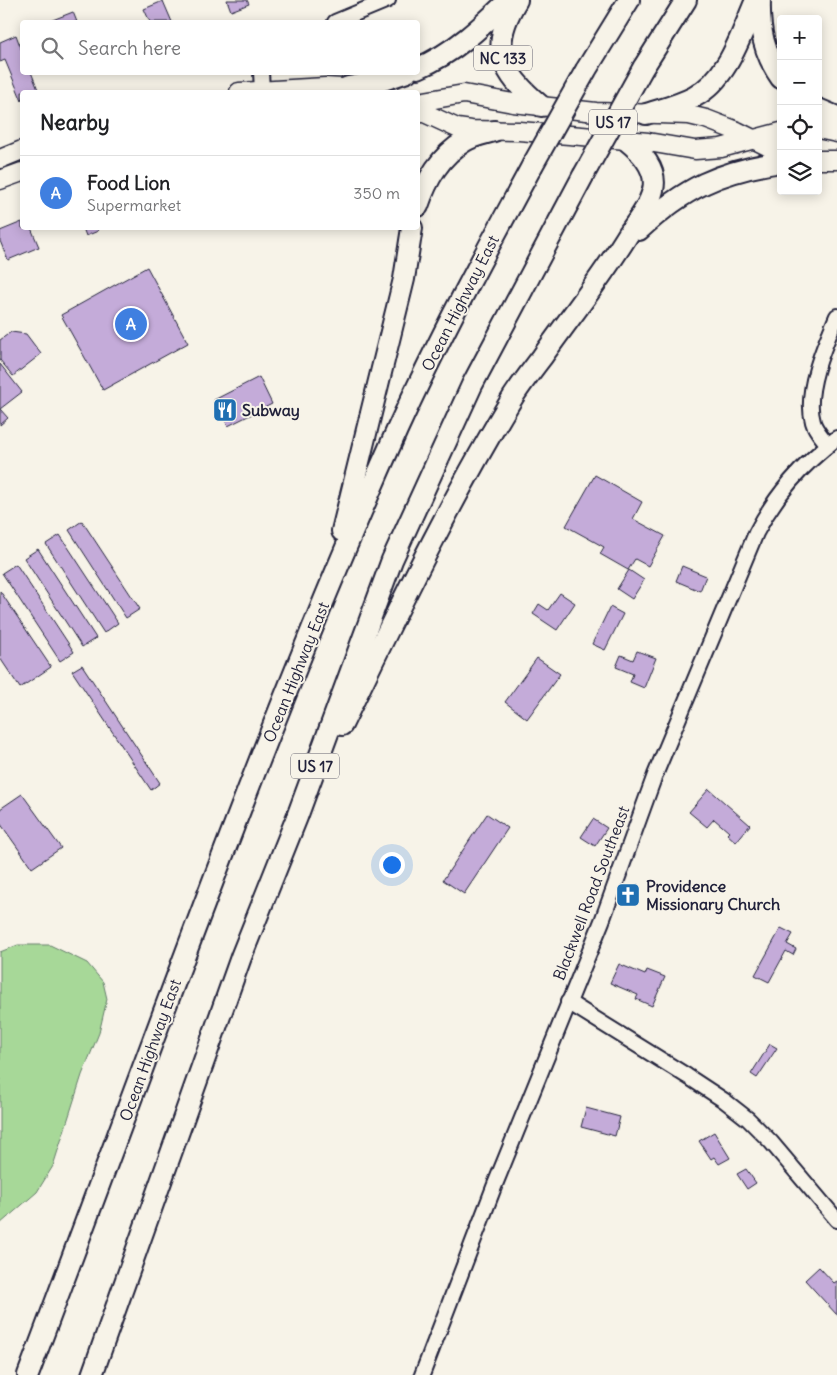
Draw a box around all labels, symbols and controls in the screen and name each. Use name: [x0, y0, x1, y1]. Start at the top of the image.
map controls: [777, 15, 822, 195]
button: +: [777, 15, 822, 60]
search box: [20, 20, 420, 75]
icon: search: [38, 34, 66, 62]
text: Search here: [78, 36, 181, 60]
road number: NC 133: [474, 46, 532, 70]
button: −: [777, 60, 822, 105]
button: locate: [777, 105, 822, 150]
text: Nearby: [40, 109, 110, 136]
road number: US 17: [589, 110, 637, 134]
button: layers: [777, 150, 822, 195]
text: Food Lion: [87, 171, 170, 195]
text: A: [51, 183, 61, 203]
text: 350 m: [353, 183, 400, 203]
text: Supermarket: [87, 195, 181, 215]
street label: Ocean Highway East: [417, 231, 503, 374]
pin: A: [115, 305, 147, 343]
restaurant icon: Subway: [212, 397, 238, 423]
place label: Subway: [242, 400, 300, 421]
street label: Ocean Highway East: [259, 598, 334, 745]
road number: US 17: [291, 754, 339, 778]
street label: Blackwell Road Southeast: [548, 802, 634, 983]
your location: [379, 852, 405, 878]
place label: Providence Missionary Church: [646, 876, 780, 915]
church icon: Providence Missionary Church: [615, 882, 641, 908]
street label: Ocean Highway East: [115, 976, 185, 1124]

